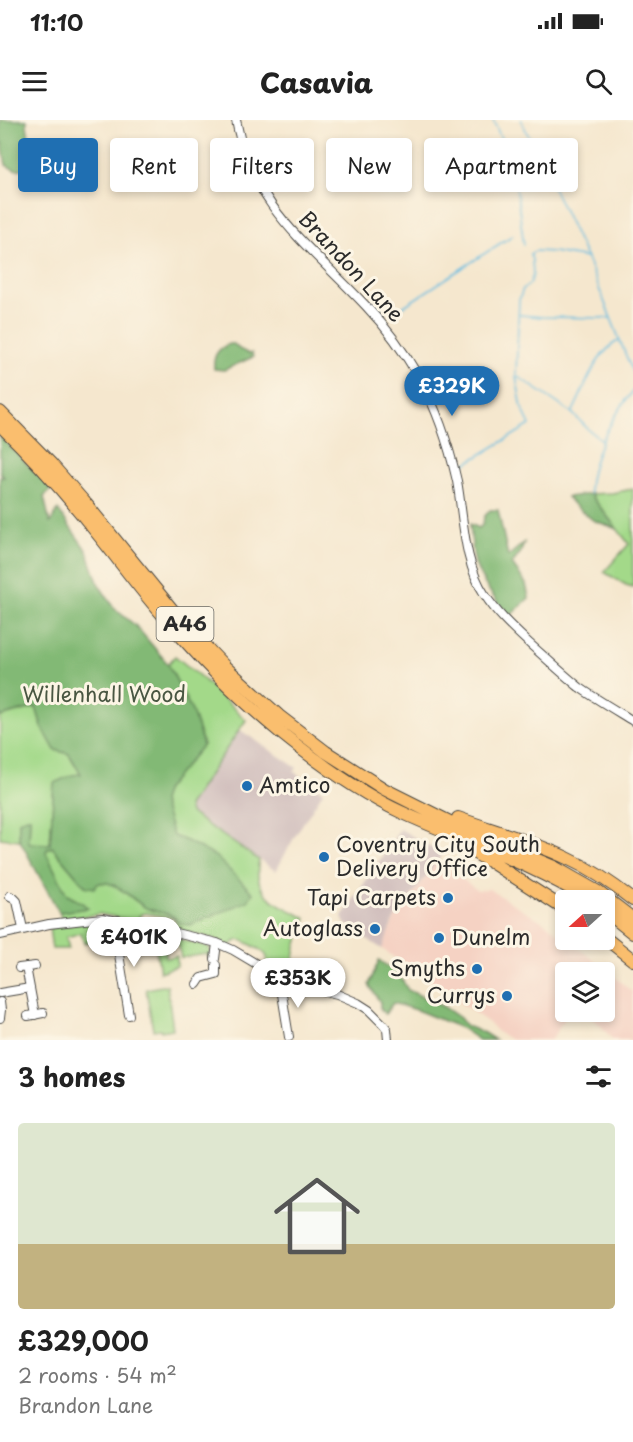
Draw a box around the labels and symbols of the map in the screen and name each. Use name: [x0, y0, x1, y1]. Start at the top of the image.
street label: Brandon Lane: [292, 203, 413, 329]
pin: £329K: [410, 366, 494, 417]
road number: A46: [156, 607, 213, 641]
park label: Willenhall Wood: [22, 677, 186, 709]
place label: Amtico: [259, 768, 330, 800]
marker: Amtico: [240, 779, 254, 793]
place label: Coventry City South Delivery Office: [336, 827, 540, 883]
marker: Coventry City South Delivery Office: [317, 850, 331, 864]
place label: Tapi Carpets: [307, 880, 436, 912]
north arrow: [555, 890, 615, 950]
marker: Tapi Carpets: [441, 891, 455, 905]
place label: Autoglass: [263, 911, 363, 943]
pin: £401K: [92, 917, 176, 968]
place label: Dunelm: [451, 920, 530, 952]
marker: Autoglass: [368, 922, 382, 936]
marker: Dunelm: [432, 931, 446, 945]
place label: Smyths: [390, 951, 465, 983]
pin: £353K: [256, 958, 340, 1009]
marker: Smyths: [470, 962, 484, 976]
place label: Currys: [427, 978, 495, 1010]
marker: Currys: [500, 989, 514, 1003]

